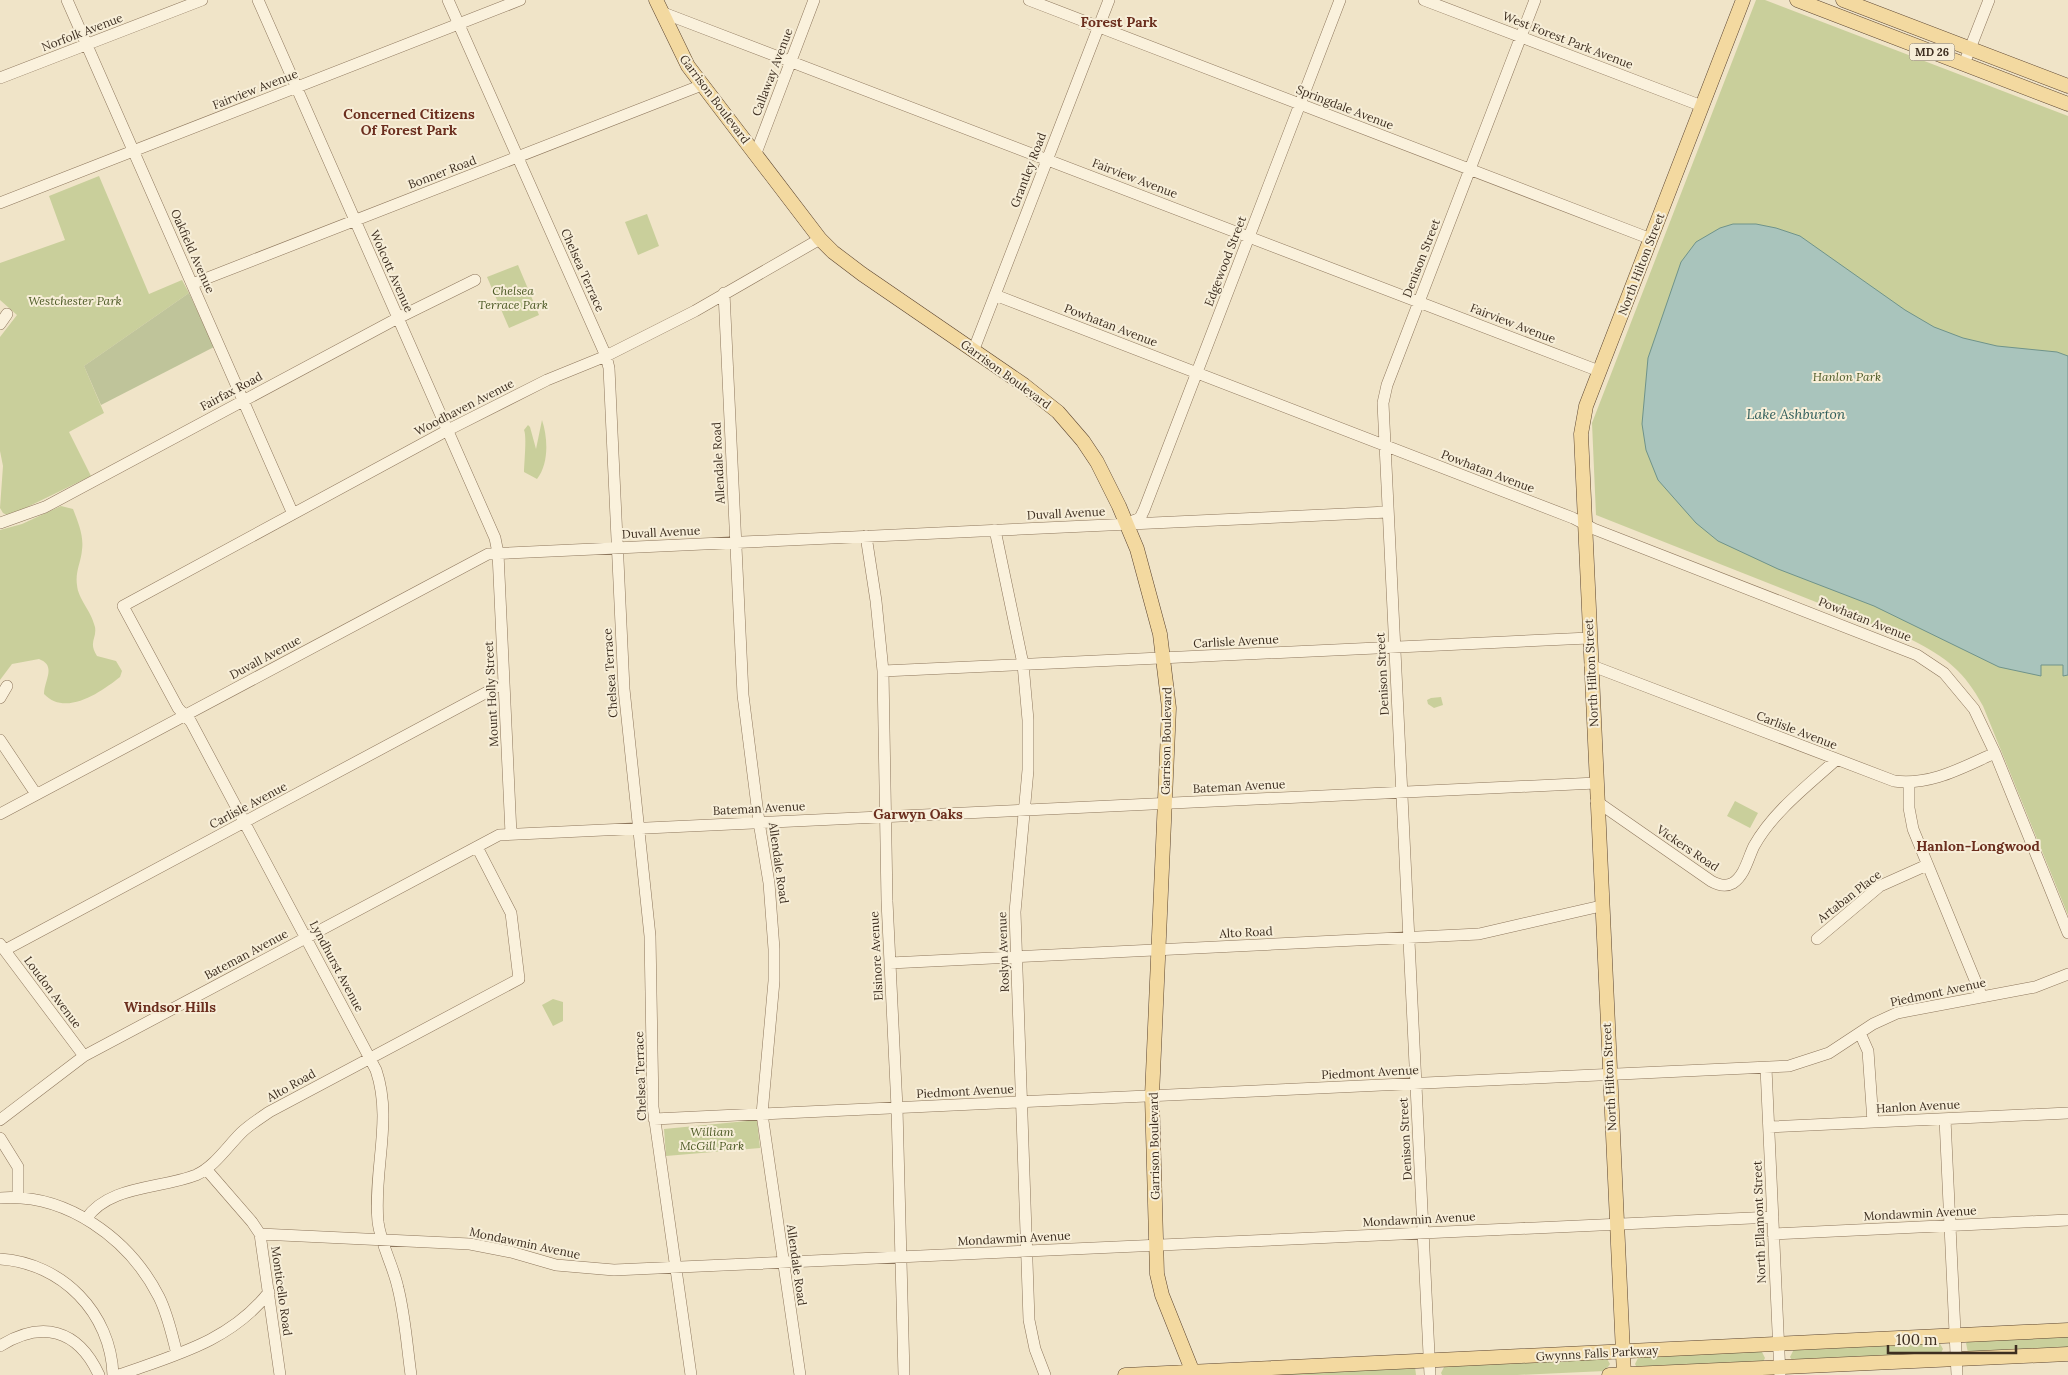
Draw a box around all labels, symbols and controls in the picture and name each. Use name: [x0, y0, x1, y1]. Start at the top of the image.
street label: West Forest Park Avenue: [1501, 8, 1636, 72]
street label: Norfolk Avenue: [39, 9, 125, 54]
district label: Forest Park: [1081, 13, 1158, 31]
street label: Callaway Avenue: [748, 25, 796, 118]
road number: MD 26: [1910, 44, 1954, 61]
street label: Garrison Boulevard: [677, 51, 753, 147]
street label: Fairview Avenue: [210, 66, 300, 112]
street label: Springdale Avenue: [1294, 81, 1396, 133]
district label: Concerned Citizens Of Forest Park: [343, 105, 475, 139]
street label: Grantley Road: [1007, 130, 1049, 210]
street label: Bonner Road: [406, 152, 478, 192]
street label: Fairview Avenue: [1090, 155, 1180, 201]
street label: Oakfield Avenue: [168, 207, 218, 296]
street label: North Hilton Street: [1615, 210, 1668, 317]
street label: Edgewood Street: [1201, 213, 1249, 308]
street label: Denison Street: [1399, 216, 1443, 299]
street label: Chelsea Terrace: [558, 226, 608, 314]
street label: Wolcott Avenue: [367, 228, 417, 315]
park label: Chelsea Terrace Park: [478, 283, 548, 312]
park label: Westchester Park: [28, 293, 122, 308]
street label: Powhatan Avenue: [1062, 300, 1160, 350]
street label: Fairview Avenue: [1468, 300, 1558, 346]
street label: Garrison Boulevard: [958, 336, 1054, 412]
street label: Fairfax Road: [197, 368, 265, 414]
park label: Hanlon Park: [1813, 369, 1881, 384]
street label: Woodhaven Avenue: [412, 375, 517, 439]
water label: Lake Ashburton: [1747, 405, 1846, 423]
street label: Allendale Road: [708, 422, 728, 505]
street label: Powhatan Avenue: [1439, 446, 1537, 496]
street label: Duvall Avenue: [1026, 503, 1106, 523]
street label: Duvall Avenue: [621, 522, 701, 542]
street label: Powhatan Avenue: [1816, 594, 1914, 645]
street label: North Hilton Street: [1581, 618, 1601, 727]
street label: Chelsea Terrace: [599, 627, 621, 718]
street label: Carlisle Avenue: [1193, 631, 1280, 651]
street label: Duvall Avenue: [227, 632, 304, 682]
street label: Denison Street: [1372, 632, 1392, 716]
street label: Mount Holly Street: [481, 640, 501, 747]
street label: Garrison Boulevard: [1158, 687, 1174, 795]
street label: Carlisle Avenue: [1754, 708, 1840, 753]
street label: Bateman Avenue: [1192, 776, 1286, 796]
street label: Carlisle Avenue: [207, 778, 290, 832]
street label: Bateman Avenue: [712, 798, 806, 818]
district label: Garwyn Oaks: [873, 805, 963, 823]
street label: Allendale Road: [766, 820, 792, 905]
street label: Vickers Road: [1653, 821, 1722, 874]
district label: Hanlon-Longwood: [1916, 837, 2040, 855]
street label: Artaban Place: [1813, 866, 1884, 926]
street label: Elsinore Avenue: [866, 910, 886, 1001]
street label: Roslyn Avenue: [994, 911, 1012, 993]
street label: Lyndhurst Avenue: [307, 918, 368, 1015]
street label: Alto Road: [1218, 923, 1273, 941]
street label: Bateman Avenue: [202, 925, 291, 982]
street label: Loudon Avenue: [21, 953, 85, 1031]
street label: Piedmont Avenue: [1889, 974, 1988, 1009]
district label: Windsor Hills: [124, 998, 216, 1016]
street label: North Hilton Street: [1599, 1022, 1619, 1131]
street label: Chelsea Terrace: [631, 1030, 649, 1121]
street label: Piedmont Avenue: [1321, 1062, 1420, 1082]
street label: Alto Road: [263, 1065, 318, 1105]
street label: Piedmont Avenue: [916, 1081, 1015, 1101]
street label: Garrison Boulevard: [1146, 1092, 1162, 1200]
street label: Hanlon Avenue: [1876, 1096, 1961, 1116]
street label: Denison Street: [1395, 1097, 1415, 1181]
park label: William McGill Park: [680, 1124, 744, 1153]
street label: North Ellamont Street: [1749, 1160, 1769, 1284]
street label: Mondawmin Avenue: [1863, 1203, 1977, 1223]
street label: Mondawmin Avenue: [1362, 1209, 1476, 1229]
street label: Allendale Road: [784, 1222, 810, 1307]
street label: Mondawmin Avenue: [468, 1224, 582, 1262]
street label: Mondawmin Avenue: [957, 1228, 1071, 1248]
street label: Monticello Road: [268, 1245, 296, 1337]
scale bar: [1888, 1322, 2016, 1354]
text: 100 m: [1896, 1330, 1937, 1349]
street label: Gwynns Falls Parkway: [1535, 1342, 1659, 1364]

